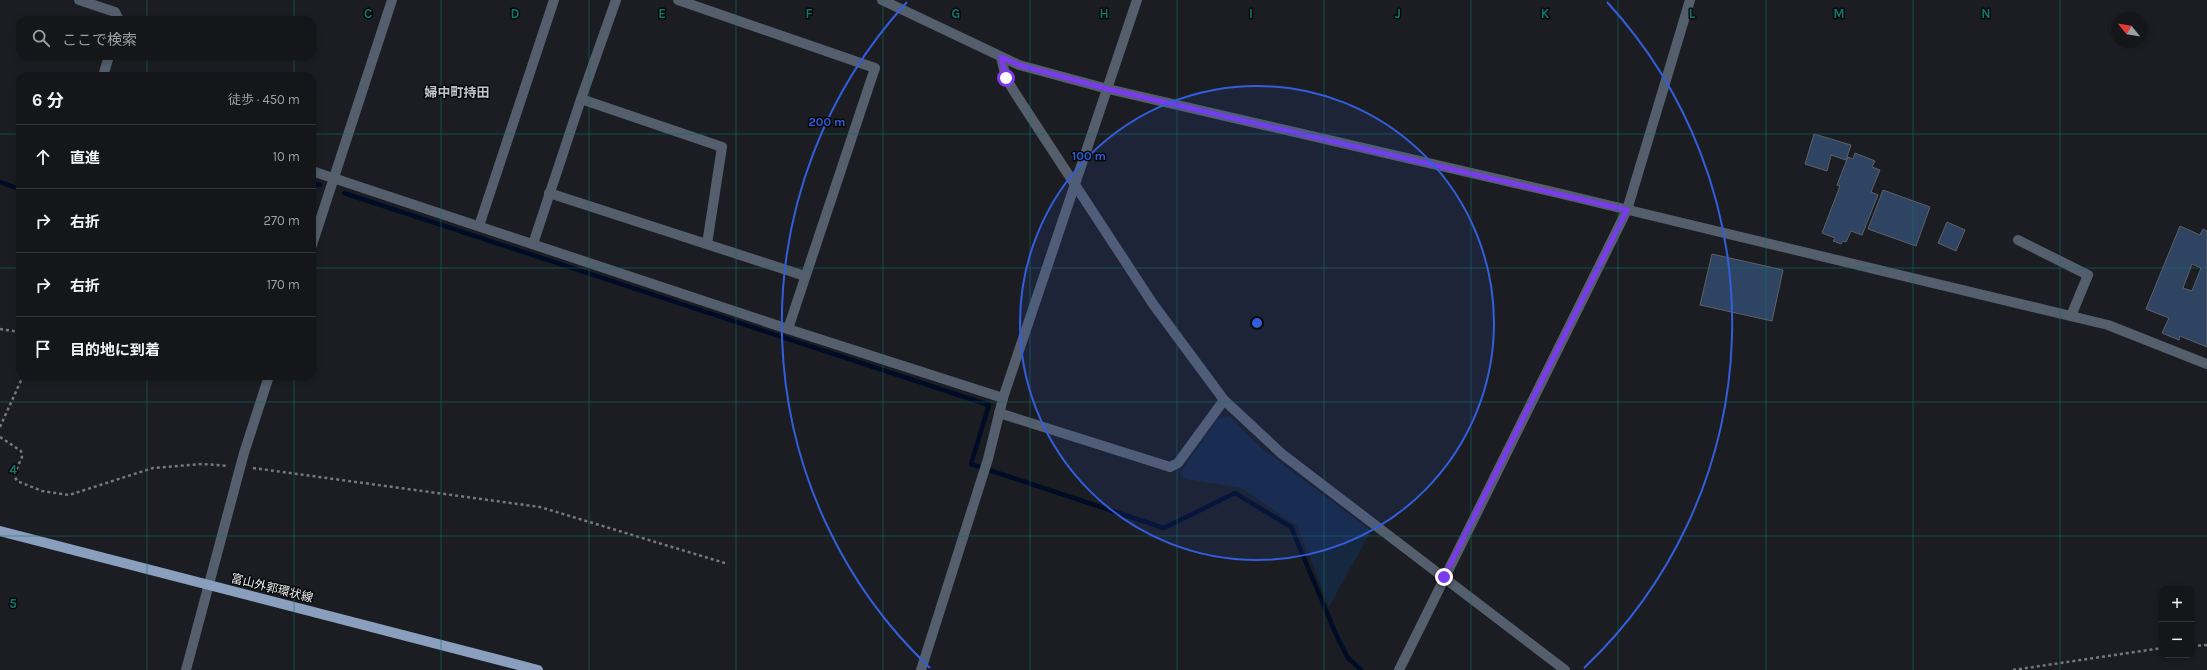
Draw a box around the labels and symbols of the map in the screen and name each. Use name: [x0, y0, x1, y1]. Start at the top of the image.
text: C: [364, 6, 372, 21]
text: D: [511, 6, 520, 21]
text: E: [658, 6, 666, 21]
text: F: [805, 6, 813, 21]
text: G: [952, 6, 960, 21]
text: H: [1099, 6, 1109, 21]
text: I: [1249, 6, 1253, 21]
text: J: [1395, 6, 1401, 21]
text: K: [1541, 6, 1550, 21]
text: L: [1689, 6, 1696, 21]
text: M: [1833, 6, 1845, 21]
text: N: [1981, 6, 1991, 21]
north arrow: [2111, 12, 2147, 48]
route start: [997, 69, 1015, 87]
district label: 婦中町持田: [424, 85, 490, 100]
text: 200 m: [809, 115, 845, 129]
text: 100 m: [1072, 149, 1106, 163]
centre of rings: [1250, 316, 1264, 330]
text: 4: [9, 462, 17, 477]
route end: [1435, 568, 1453, 586]
street label: 富山外郭環状線: [230, 571, 314, 605]
text: 5: [9, 596, 17, 611]

